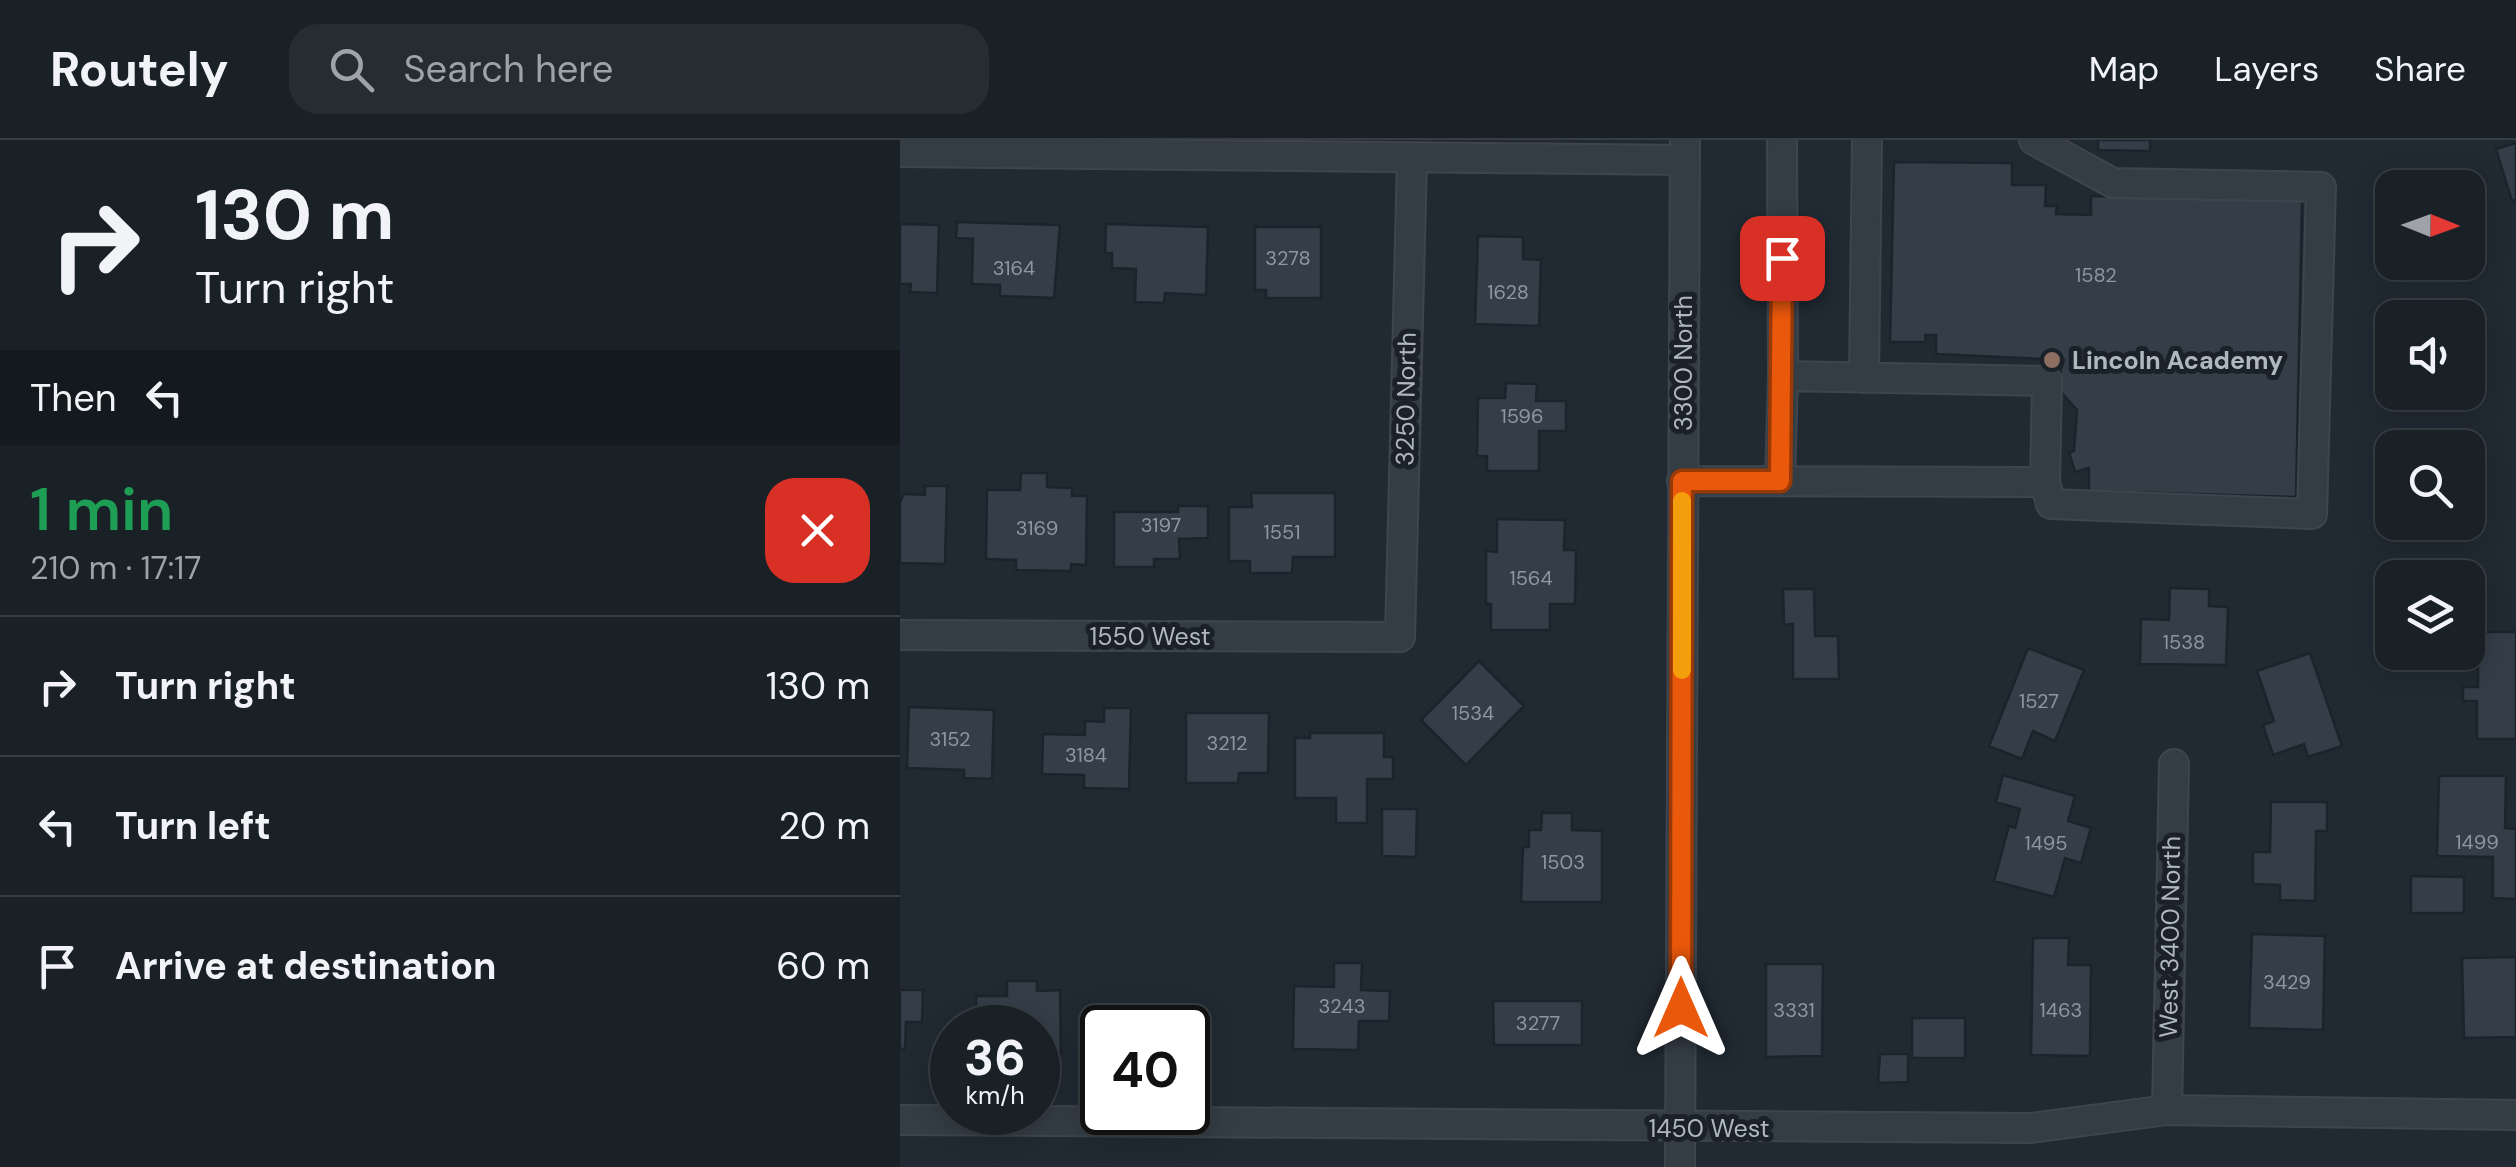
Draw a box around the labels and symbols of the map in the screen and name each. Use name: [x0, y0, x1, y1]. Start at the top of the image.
north arrow: [2375, 170, 2485, 280]
pin: [1740, 216, 1825, 301]
house number: 3278: [1265, 245, 1311, 271]
house number: 3164: [993, 255, 1035, 281]
house number: 1582: [2075, 262, 2117, 288]
house number: 1628: [1487, 279, 1529, 305]
street label: 3300 North: [1667, 295, 1700, 431]
street label: 3250 North: [1388, 332, 1424, 466]
place label: Lincoln Academy: [2072, 344, 2283, 377]
marker: Lincoln Academy: [2041, 349, 2063, 371]
house number: 1596: [1501, 403, 1543, 429]
house number: 3197: [1141, 512, 1181, 538]
house number: 3169: [1016, 515, 1058, 541]
house number: 1551: [1264, 519, 1300, 545]
house number: 1564: [1509, 565, 1553, 591]
street label: 1550 West: [1090, 620, 1210, 653]
house number: 1538: [2163, 629, 2205, 655]
house number: 1527: [2019, 688, 2059, 714]
house number: 1534: [1452, 700, 1494, 726]
house number: 3152: [929, 726, 971, 752]
house number: 3212: [1206, 730, 1248, 756]
house number: 3184: [1065, 742, 1107, 768]
house number: 1499: [2455, 829, 2499, 855]
house number: 1495: [2024, 830, 2068, 856]
street label: West 3400 North: [2152, 836, 2188, 1038]
house number: 1503: [1541, 849, 1585, 875]
position arrow: [1629, 956, 1733, 1060]
house number: 3429: [2263, 969, 2311, 995]
house number: 3243: [1319, 993, 1365, 1019]
house number: 3331: [1773, 997, 1815, 1023]
house number: 1463: [2040, 997, 2082, 1023]
speed limit sign: 40: [1080, 1005, 1210, 1135]
house number: 3277: [1516, 1010, 1560, 1036]
street label: 1450 West: [1649, 1112, 1769, 1145]

